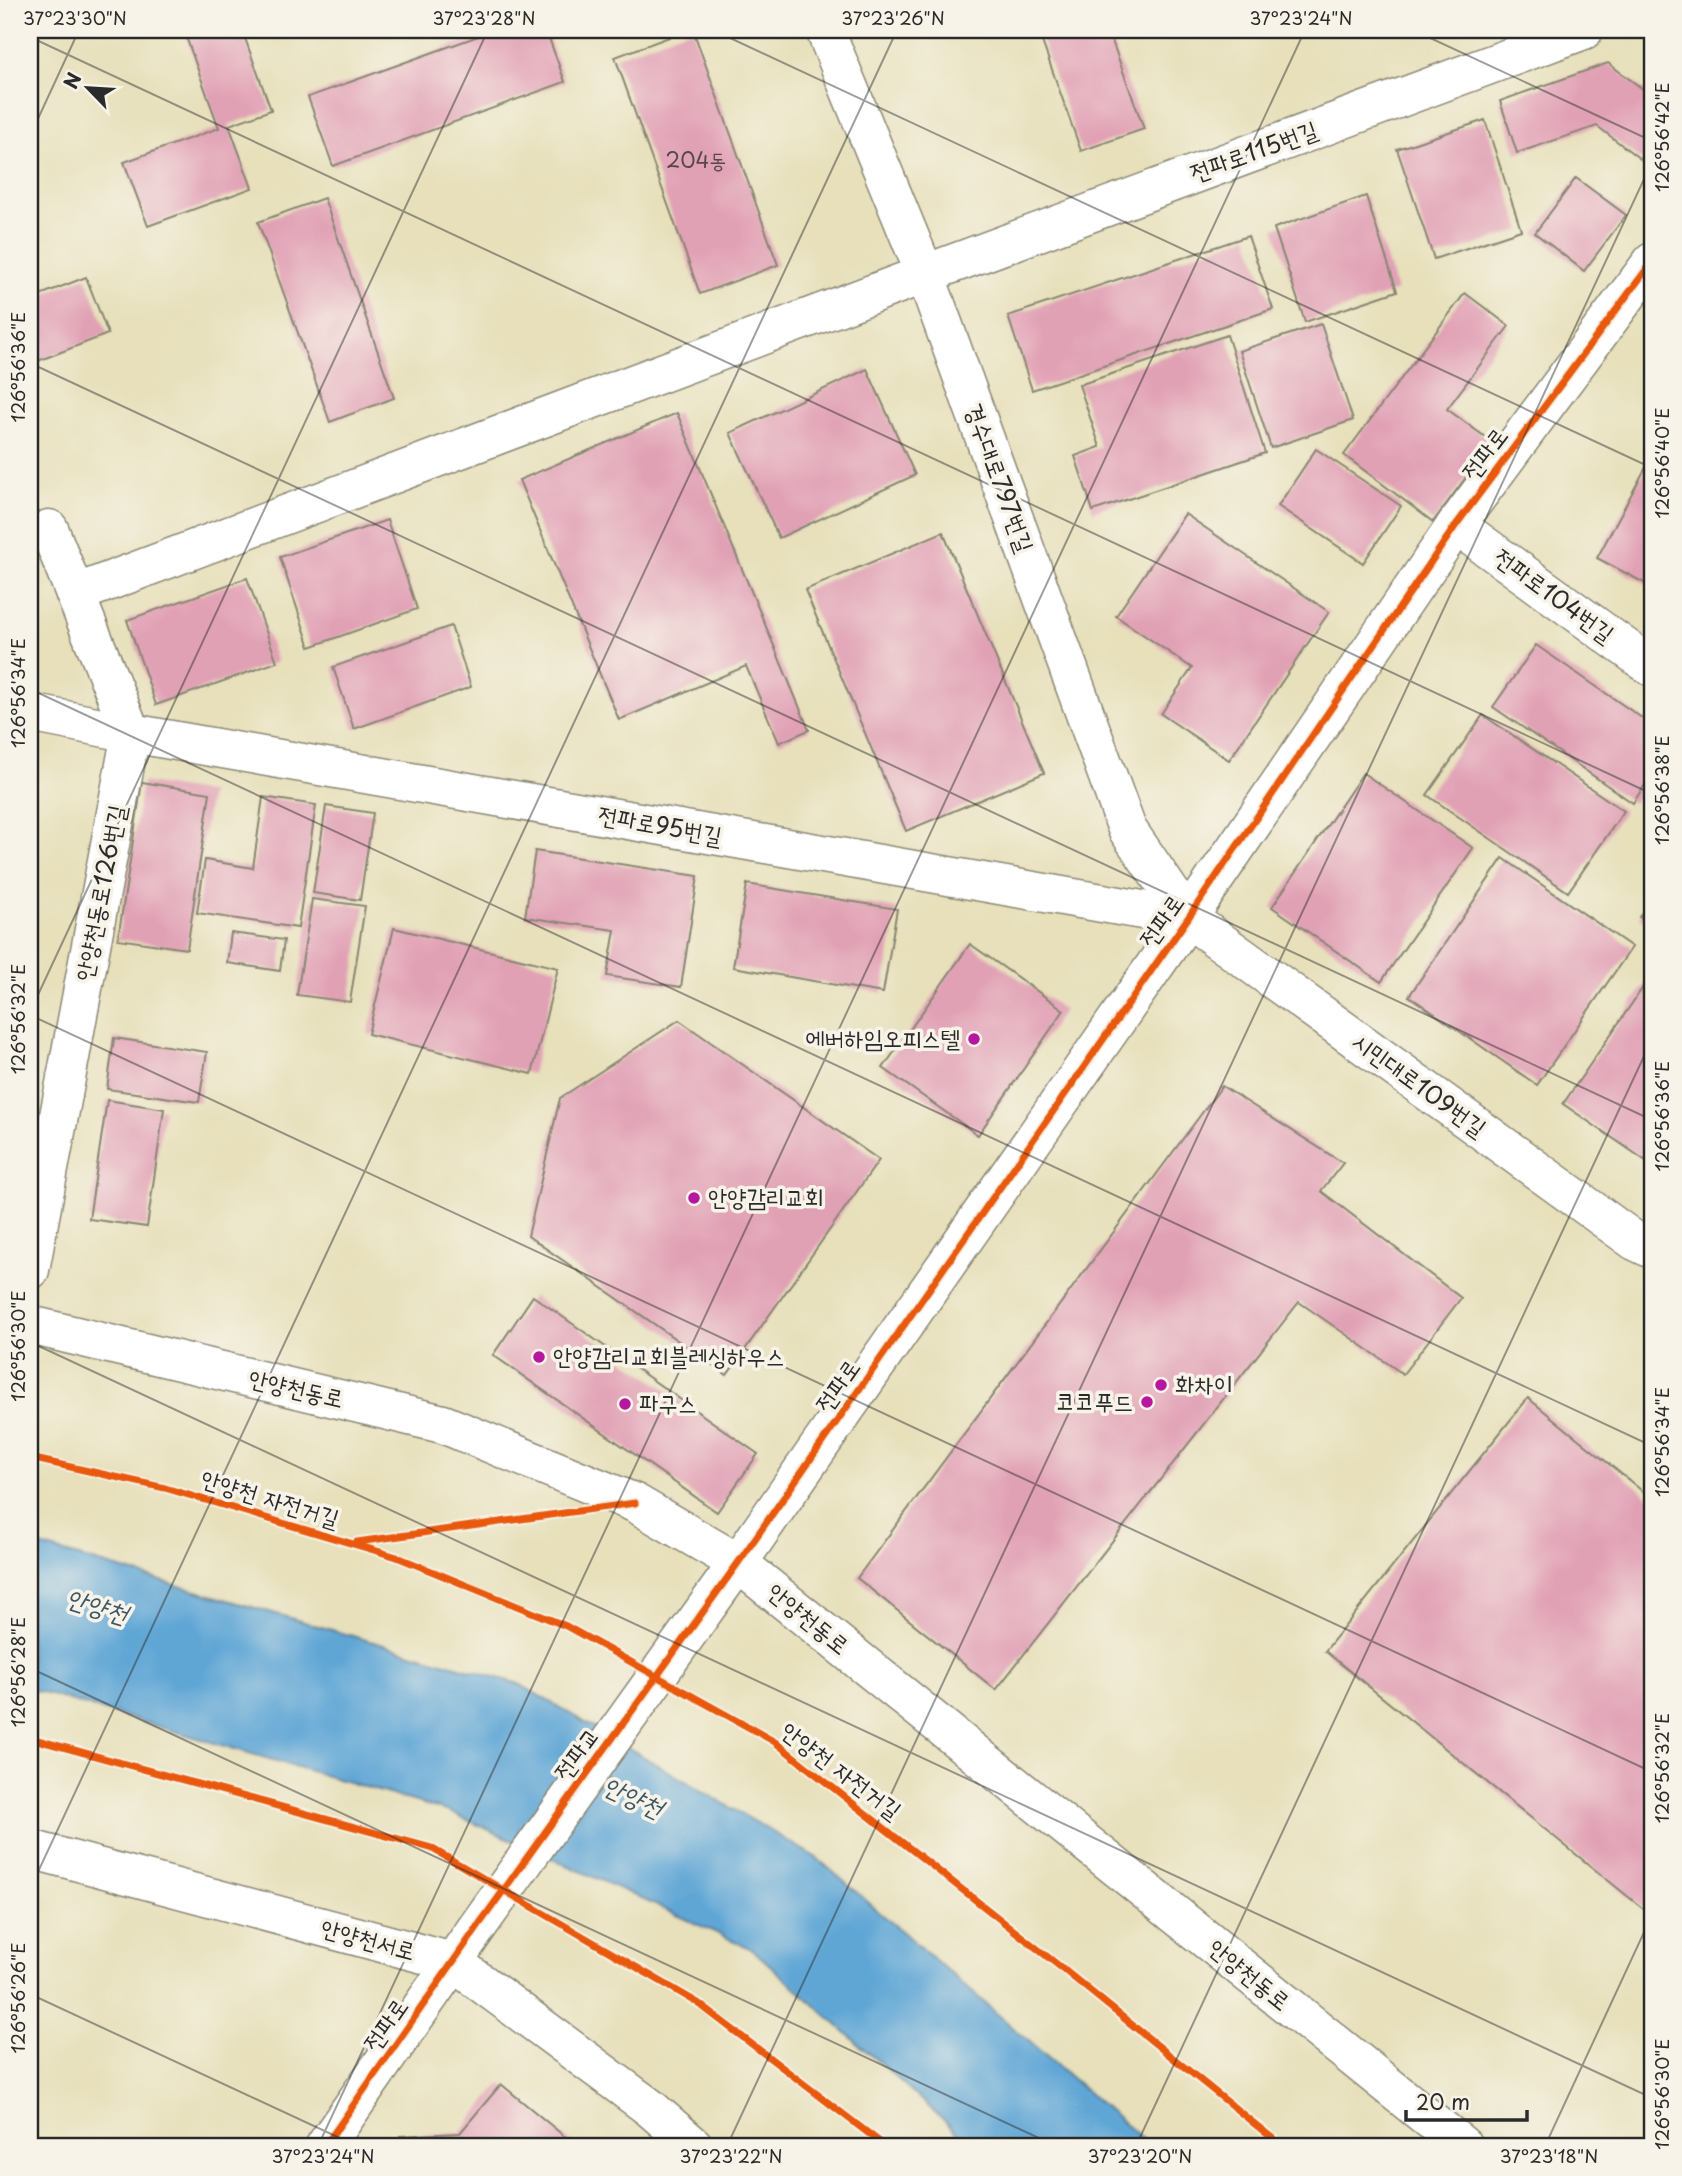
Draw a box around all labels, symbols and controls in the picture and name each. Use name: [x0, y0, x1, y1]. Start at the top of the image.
text: 37°23'30"N: [23, 4, 127, 31]
text: 37°23'28"N: [432, 4, 536, 31]
text: 37°23'26"N: [841, 4, 945, 31]
text: 37°23'24"N: [1249, 4, 1353, 31]
north arrow: [52, 52, 122, 122]
text: N: [56, 68, 88, 93]
text: 126°56'42"E: [1648, 82, 1675, 192]
street label: 전파로115번길: [1184, 110, 1322, 190]
house number: 204동: [666, 143, 726, 175]
text: 126°56'36"E: [4, 312, 31, 422]
street label: 경수대로797번길: [957, 398, 1045, 557]
text: 126°56'40"E: [1648, 407, 1675, 519]
street label: 전파로: [1452, 419, 1515, 487]
street label: 전파로104번길: [1488, 538, 1623, 650]
text: 126°56'34"E: [4, 638, 31, 748]
text: 126°56'38"E: [1648, 735, 1675, 845]
street label: 전파로95번길: [596, 795, 725, 853]
street label: 안양천동로126번길: [64, 801, 134, 984]
street label: 전파로: [1129, 886, 1192, 954]
text: 126°56'32"E: [4, 964, 31, 1074]
place label: 에버하임오피스텔: [806, 1019, 960, 1055]
street label: 시민대로109번길: [1346, 1022, 1495, 1144]
marker: 에버하임오피스텔: [966, 1031, 982, 1047]
text: 126°56'36"E: [1648, 1061, 1675, 1171]
place label: 안양감리교회: [708, 1178, 824, 1214]
marker: 안양감리교회: [686, 1190, 702, 1206]
text: 126°56'30"E: [4, 1290, 31, 1402]
place label: 안양감리교회블레싱하우스: [553, 1337, 785, 1373]
marker: 안양감리교회블레싱하우스: [531, 1349, 547, 1365]
street label: 전파로: [805, 1351, 868, 1419]
street label: 안양천동로: [245, 1359, 348, 1415]
place label: 화차이: [1175, 1365, 1233, 1401]
marker: 화차이: [1153, 1377, 1169, 1393]
place label: 코코푸드: [1056, 1382, 1133, 1418]
place label: 파구스: [639, 1384, 697, 1420]
text: 126°56'34"E: [1648, 1387, 1675, 1497]
marker: 코코푸드: [1139, 1394, 1155, 1410]
marker: 파구스: [617, 1396, 633, 1412]
street label: 안양천 자전거길: [197, 1459, 344, 1535]
street label: 안양천동로: [760, 1573, 858, 1662]
water label: 안양천: [62, 1577, 136, 1633]
text: 126°56'28"E: [4, 1617, 31, 1727]
street label: 안양천 자전거길: [774, 1712, 910, 1827]
text: 126°56'32"E: [1648, 1713, 1675, 1823]
street label: 전파교: [544, 1719, 607, 1787]
water label: 안양천: [597, 1765, 673, 1828]
street label: 안양천서로: [317, 1908, 420, 1968]
street label: 안양천동로: [1201, 1929, 1299, 2018]
text: 126°56'26"E: [4, 1942, 31, 2054]
street label: 전파로: [353, 1990, 416, 2058]
text: 126°56'30"E: [1648, 2038, 1675, 2150]
scale bar: [1406, 2078, 1526, 2122]
text: 20 m: [1416, 2085, 1470, 2117]
text: 37°23'24"N: [271, 2142, 375, 2169]
text: 37°23'22"N: [679, 2142, 783, 2169]
text: 37°23'20"N: [1088, 2142, 1192, 2169]
text: 37°23'18"N: [1500, 2142, 1598, 2169]

